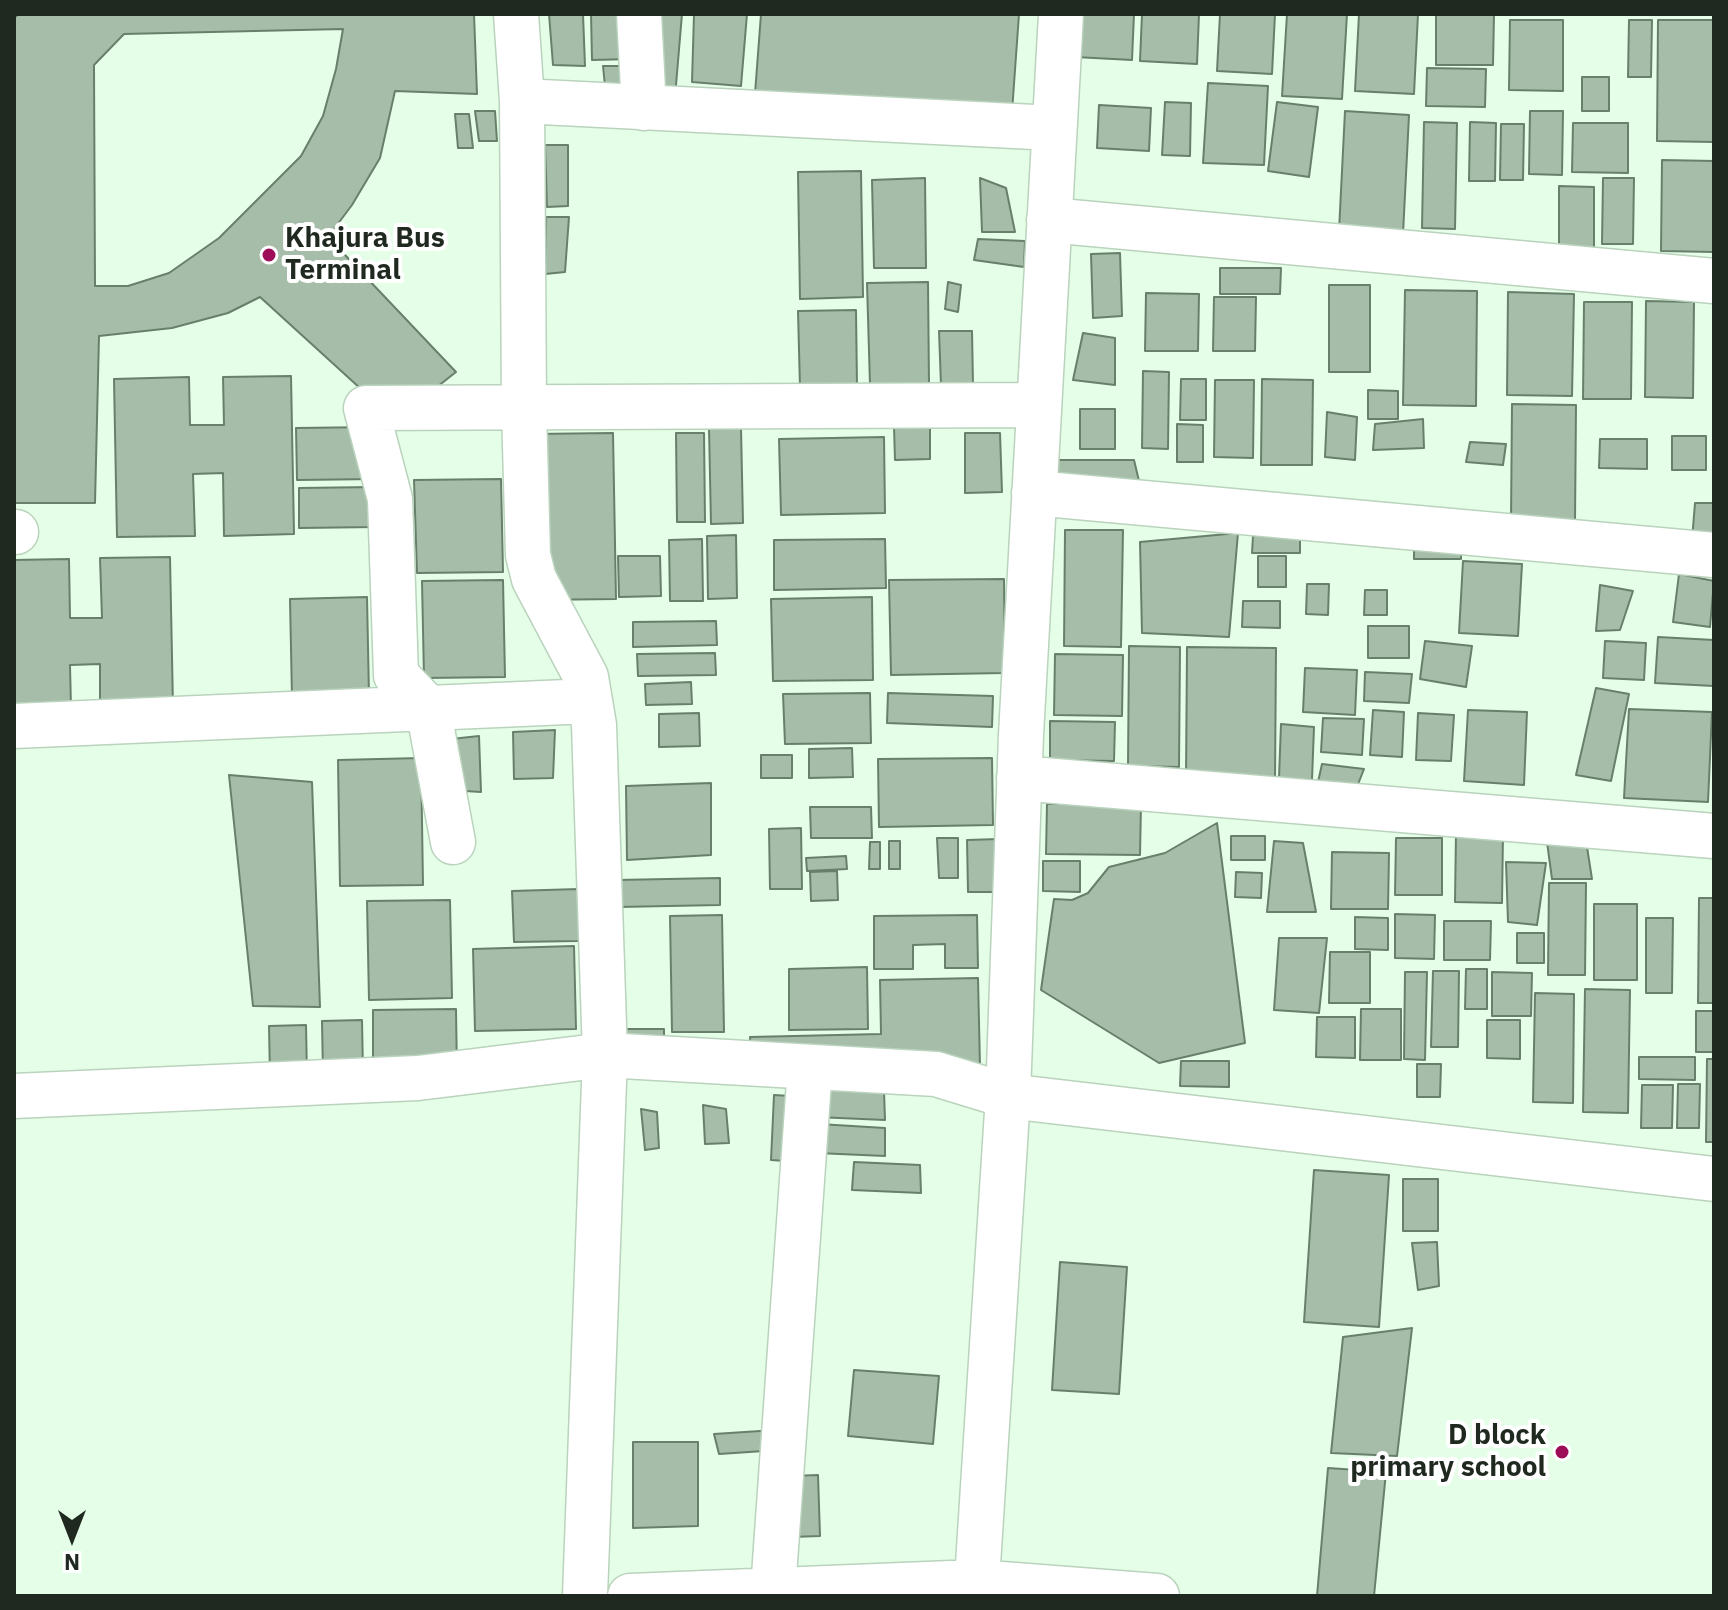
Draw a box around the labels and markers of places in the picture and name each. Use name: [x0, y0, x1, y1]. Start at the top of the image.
place label: Khajura Bus Terminal: [285, 222, 445, 288]
marker: Khajura Bus Terminal: [260, 246, 278, 264]
place label: D block primary school: [1350, 1419, 1546, 1485]
marker: D block primary school: [1553, 1443, 1571, 1461]

